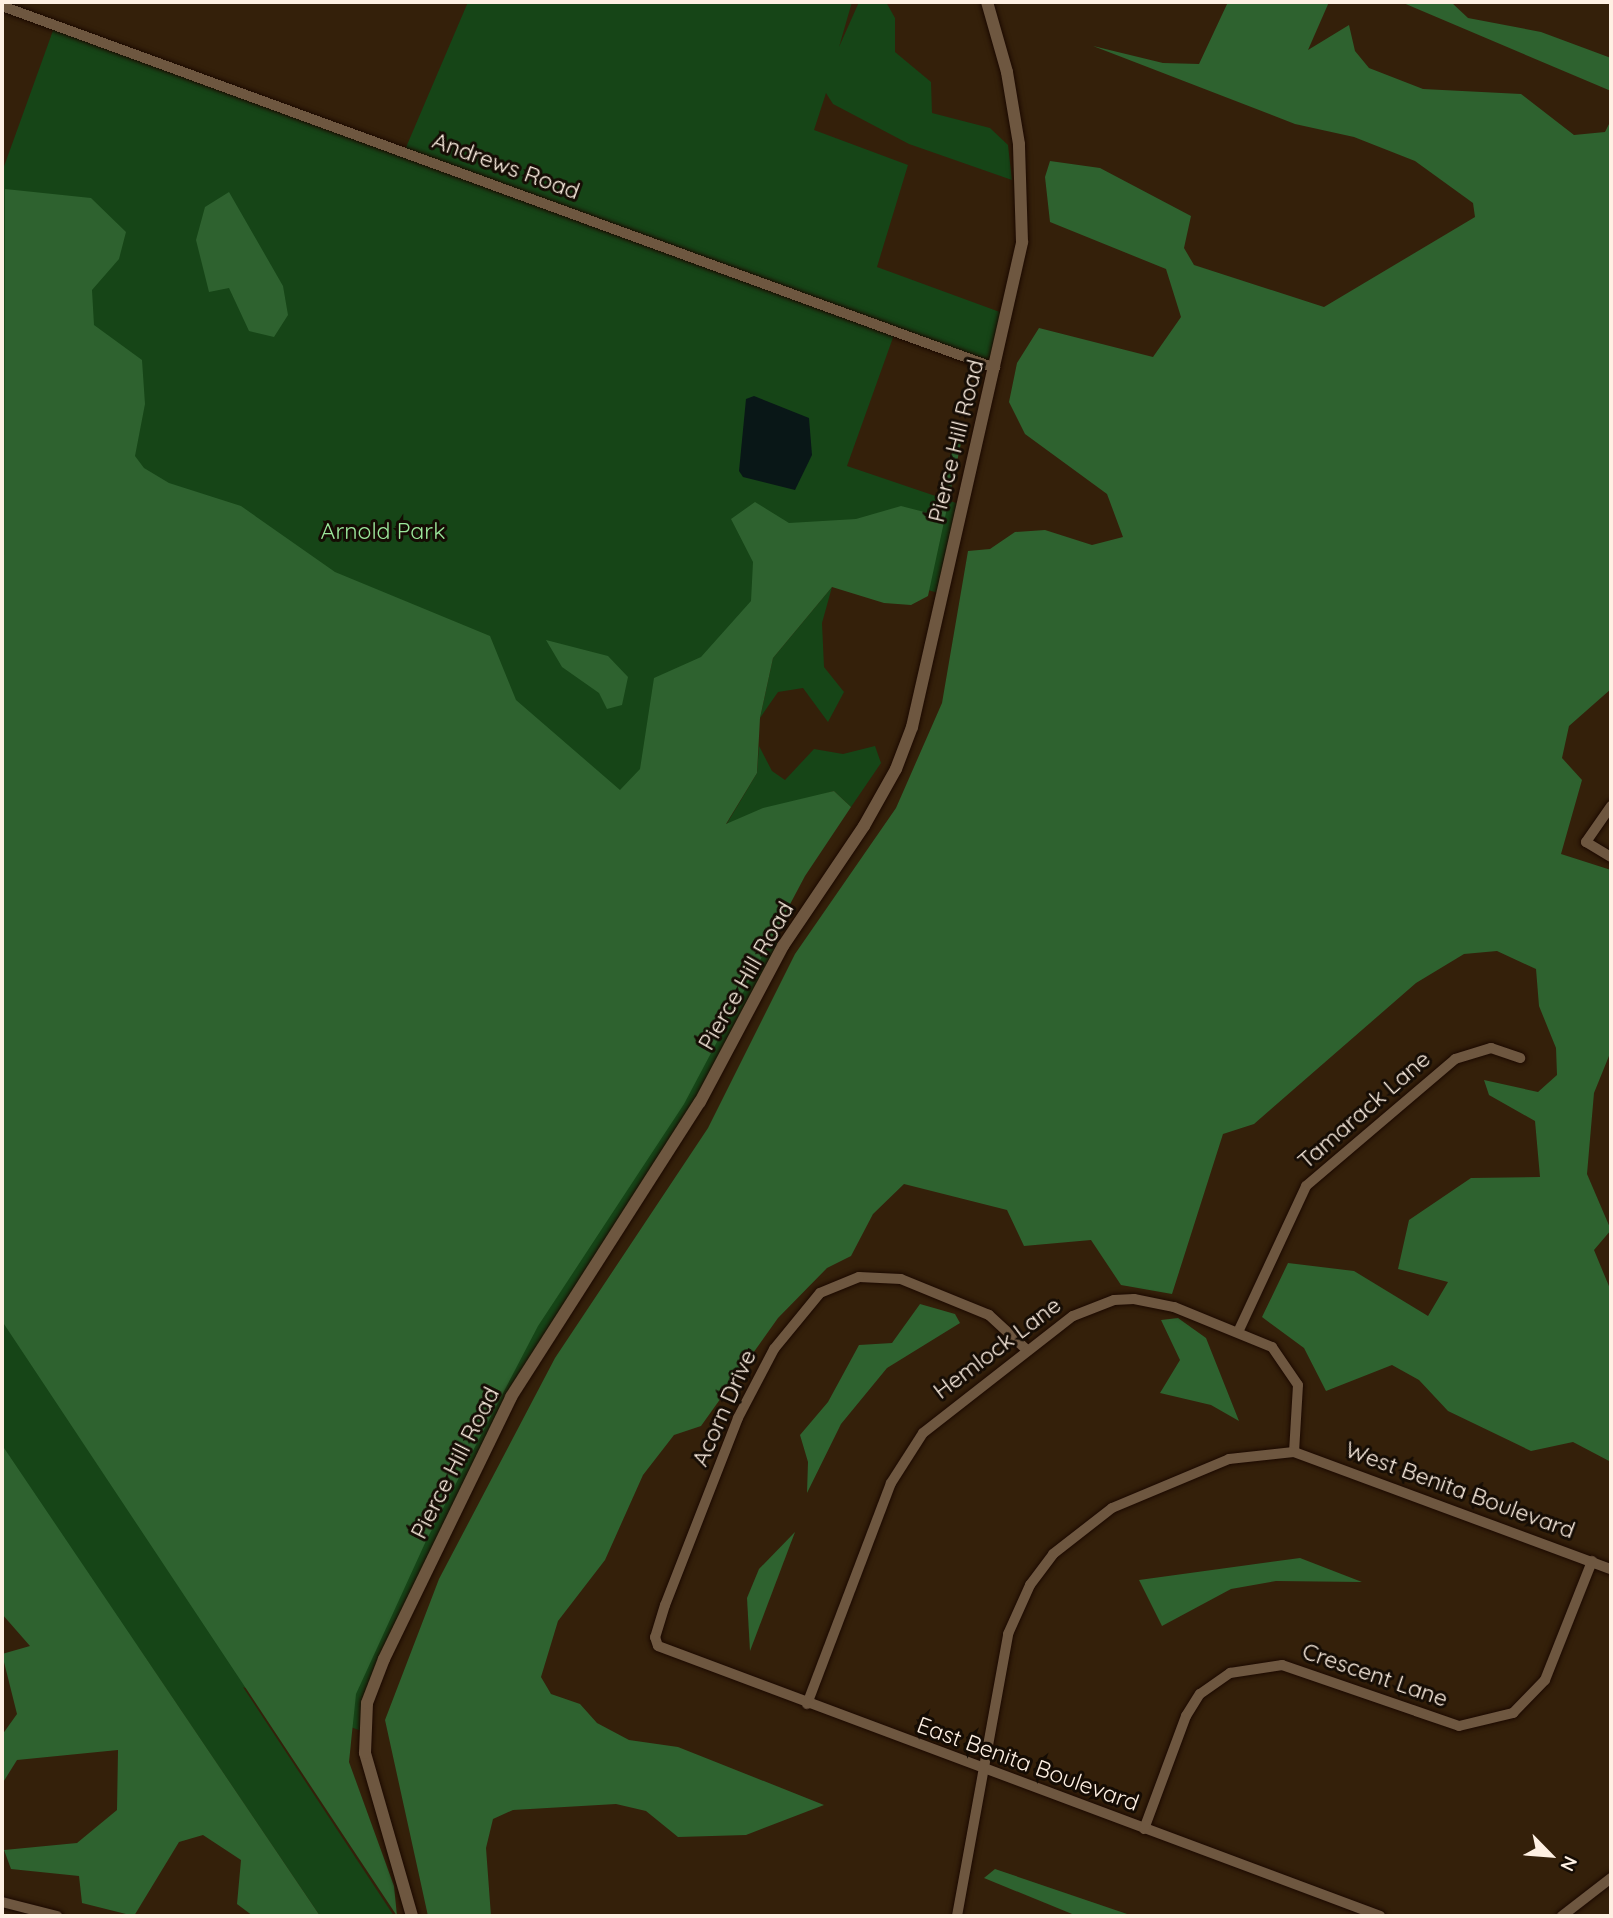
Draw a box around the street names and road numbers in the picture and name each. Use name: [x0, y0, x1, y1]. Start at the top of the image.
street label: Andrews Road: [429, 127, 583, 205]
street label: Pierce Hill Road: [922, 357, 990, 525]
street label: Pierce Hill Road: [692, 897, 800, 1055]
street label: Tamarack Lane: [1292, 1045, 1436, 1175]
street label: Hemlock Lane: [928, 1291, 1066, 1405]
street label: Acorn Drive: [686, 1346, 762, 1470]
street label: Pierce Hill Road: [405, 1383, 505, 1543]
street label: West Benita Boulevard: [1342, 1436, 1578, 1544]
street label: Crescent Lane: [1299, 1637, 1451, 1713]
street label: East Benita Boulevard: [913, 1711, 1143, 1817]

